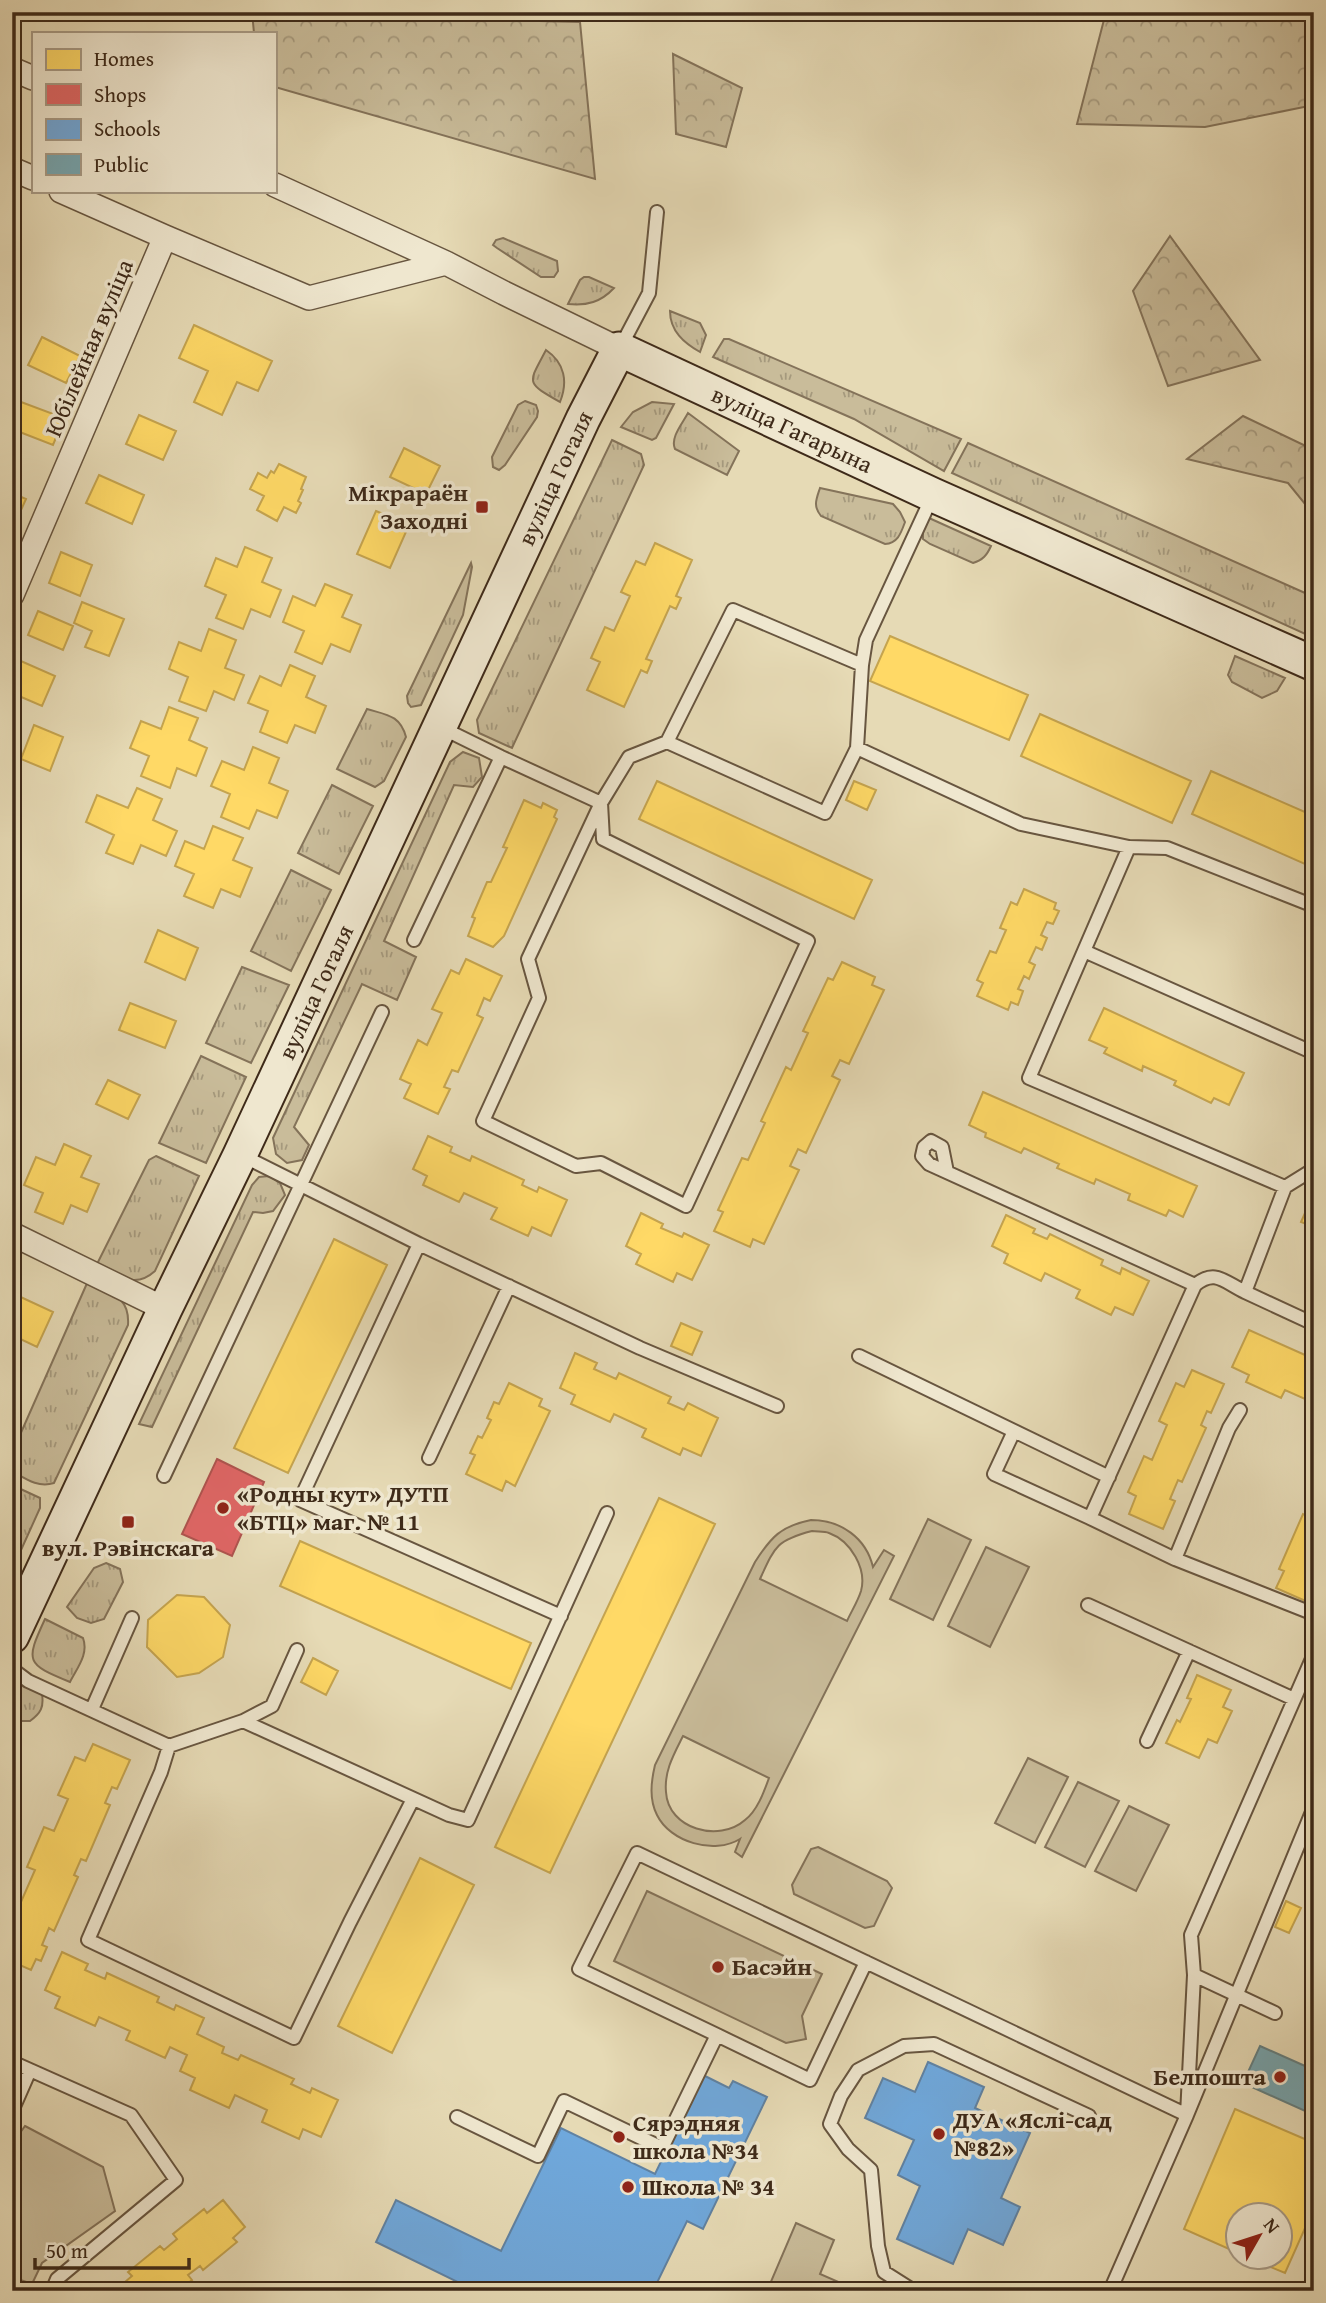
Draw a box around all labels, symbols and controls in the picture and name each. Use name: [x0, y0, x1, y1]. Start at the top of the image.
legend: [32, 32, 276, 192]
text: Homes: [94, 43, 154, 74]
text: Shops: [94, 79, 146, 110]
text: Schools: [94, 113, 161, 144]
text: Public: [94, 149, 149, 180]
street label: Юбілейная вуліца: [35, 253, 142, 442]
street label: вуліца Гагарына: [706, 376, 879, 482]
street label: вуліца Гогаля: [508, 404, 601, 551]
place label: Мікрараён Заходні: [348, 475, 468, 538]
marker: Мікрараён Заходні: [474, 499, 490, 515]
street label: вуліца Гогаля: [269, 919, 362, 1065]
place label: «Родны кут» ДУТП «БТЦ» маг. № 11: [237, 1476, 449, 1539]
marker: «Родны кут» ДУТП «БТЦ» маг. № 11: [215, 1500, 231, 1516]
marker: вул. Рэвінскага: [120, 1514, 136, 1530]
place label: вул. Рэвінскага: [42, 1530, 215, 1565]
place label: Басэйн: [732, 1949, 812, 1984]
marker: Басэйн: [710, 1959, 726, 1975]
place label: Белпошта: [1154, 2059, 1267, 2094]
marker: Белпошта: [1272, 2069, 1288, 2085]
place label: ДУА «Яслі-сад №82»: [952, 2102, 1112, 2165]
place label: Сярэдняя школа №34: [633, 2105, 759, 2168]
marker: ДУА «Яслі-сад №82»: [931, 2126, 947, 2142]
marker: Сярэдняя школа №34: [611, 2129, 627, 2145]
place label: Школа № 34: [642, 2169, 775, 2204]
marker: Школа № 34: [620, 2179, 636, 2195]
north arrow: [1224, 2202, 1294, 2272]
text: N: [1257, 2212, 1287, 2239]
scale bar: [35, 2226, 189, 2270]
text: 50 m: [46, 2235, 88, 2266]

